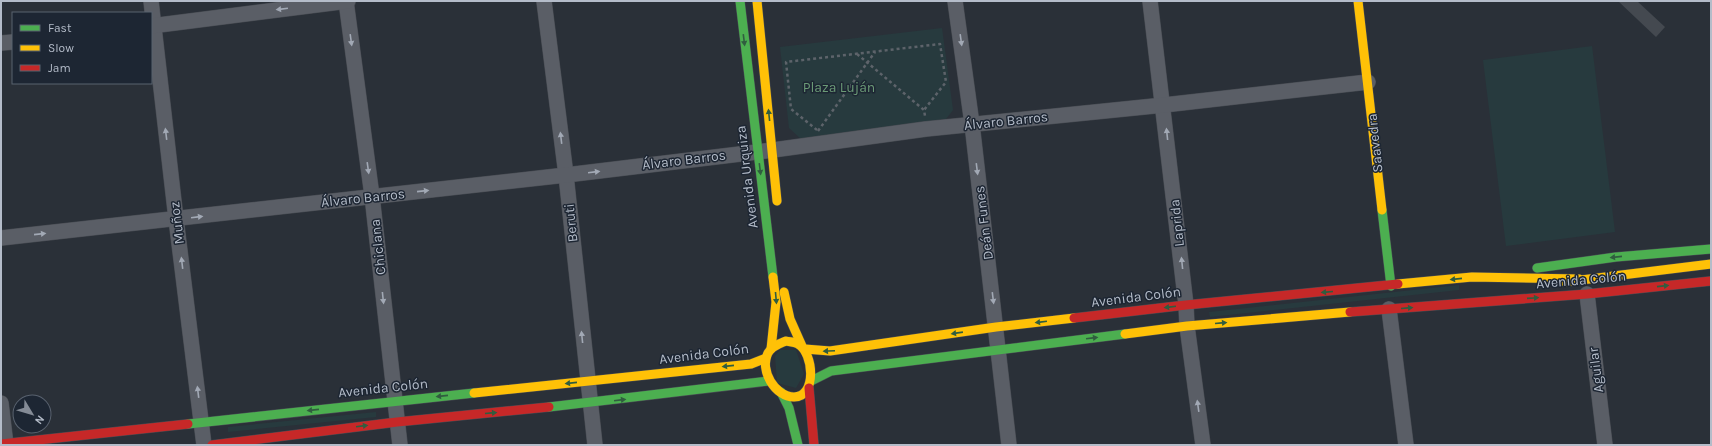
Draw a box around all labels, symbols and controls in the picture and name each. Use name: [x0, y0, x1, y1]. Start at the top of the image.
one-way arrow: [276, 6, 288, 13]
legend: [12, 12, 152, 84]
text: Fast: [48, 21, 72, 35]
one-way arrow: [348, 34, 354, 46]
one-way arrow: [741, 34, 748, 46]
one-way arrow: [958, 34, 964, 46]
text: Slow: [48, 41, 74, 55]
text: Jam: [48, 61, 71, 75]
park label: Plaza Luján: [803, 79, 875, 96]
street label: Álvaro Barros: [963, 107, 1049, 134]
one-way arrow: [766, 109, 773, 121]
street label: Saavedra: [1363, 113, 1387, 173]
street label: Avenida Urquiza: [732, 125, 762, 229]
one-way arrow: [163, 128, 169, 140]
one-way arrow: [1164, 128, 1170, 140]
one-way arrow: [558, 132, 564, 144]
street label: Álvaro Barros: [641, 145, 727, 174]
one-way arrow: [365, 162, 371, 175]
one-way arrow: [757, 163, 763, 175]
one-way arrow: [974, 163, 981, 175]
one-way arrow: [588, 169, 600, 175]
street label: Álvaro Barros: [320, 184, 406, 211]
street label: Deán Funes: [971, 185, 997, 261]
one-way arrow: [417, 188, 429, 194]
street label: Laprida: [1166, 198, 1188, 248]
street label: Muñoz: [166, 201, 188, 245]
street label: Beruti: [561, 203, 581, 243]
one-way arrow: [191, 214, 203, 220]
street label: Chiclana: [367, 218, 389, 276]
one-way arrow: [34, 231, 46, 237]
one-way arrow: [1610, 254, 1622, 260]
one-way arrow: [178, 257, 185, 269]
one-way arrow: [1178, 257, 1185, 269]
street label: Avenida Colón: [1535, 268, 1627, 292]
one-way arrow: [1450, 276, 1462, 282]
street label: Avenida Colón: [1090, 283, 1182, 311]
one-way arrow: [1657, 283, 1669, 290]
one-way arrow: [1321, 288, 1333, 295]
one-way arrow: [380, 292, 387, 304]
one-way arrow: [772, 292, 779, 304]
one-way arrow: [989, 292, 996, 304]
one-way arrow: [1527, 295, 1540, 301]
one-way arrow: [1164, 303, 1176, 310]
one-way arrow: [1401, 304, 1413, 311]
one-way arrow: [1034, 319, 1047, 325]
one-way arrow: [1215, 320, 1227, 327]
one-way arrow: [951, 330, 963, 336]
one-way arrow: [579, 331, 586, 343]
one-way arrow: [1086, 335, 1098, 342]
street label: Avenida Colón: [658, 340, 750, 368]
street label: Aguilar: [1585, 346, 1607, 394]
one-way arrow: [822, 348, 835, 354]
one-way arrow: [722, 363, 735, 370]
street label: Avenida Colón: [337, 375, 429, 401]
one-way arrow: [565, 380, 577, 386]
one-way arrow: [195, 386, 201, 398]
one-way arrow: [436, 393, 448, 399]
north arrow: [12, 394, 52, 434]
one-way arrow: [614, 397, 627, 403]
one-way arrow: [1195, 400, 1201, 412]
one-way arrow: [307, 406, 319, 413]
one-way arrow: [485, 410, 497, 416]
text: N: [32, 413, 47, 427]
one-way arrow: [356, 423, 368, 430]

